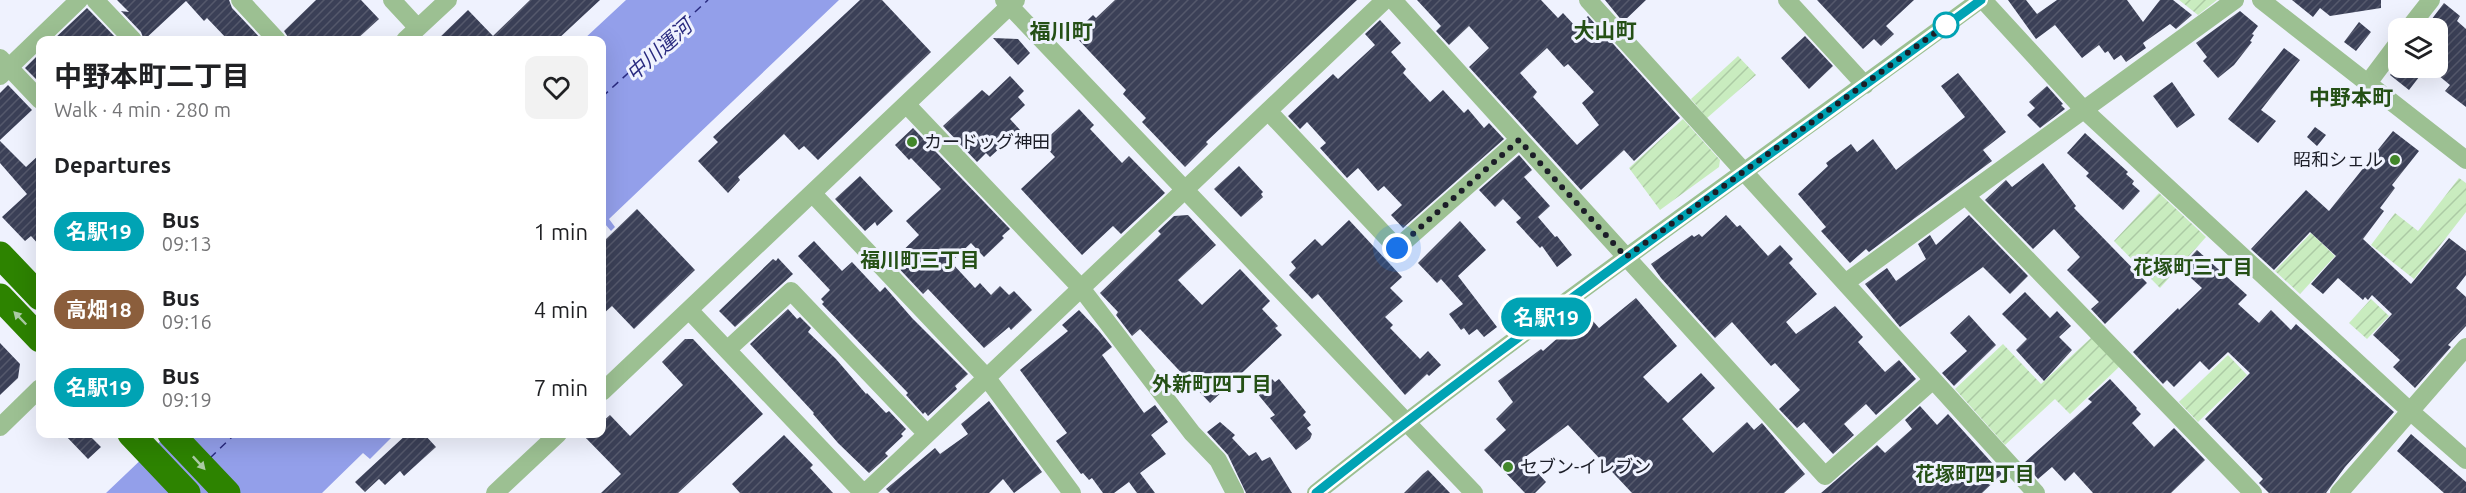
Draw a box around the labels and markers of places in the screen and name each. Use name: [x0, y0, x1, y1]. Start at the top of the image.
unlabelled marker: [1933, 12, 1959, 38]
place label: カードッグ神田: [924, 131, 1050, 151]
marker: カードッグ神田: [905, 135, 919, 149]
place label: 昭和シェル: [2293, 149, 2383, 169]
marker: 昭和シェル: [2388, 153, 2402, 167]
place label: セブン-イレブン: [1520, 456, 1651, 476]
marker: セブン-イレブン: [1501, 460, 1515, 474]

